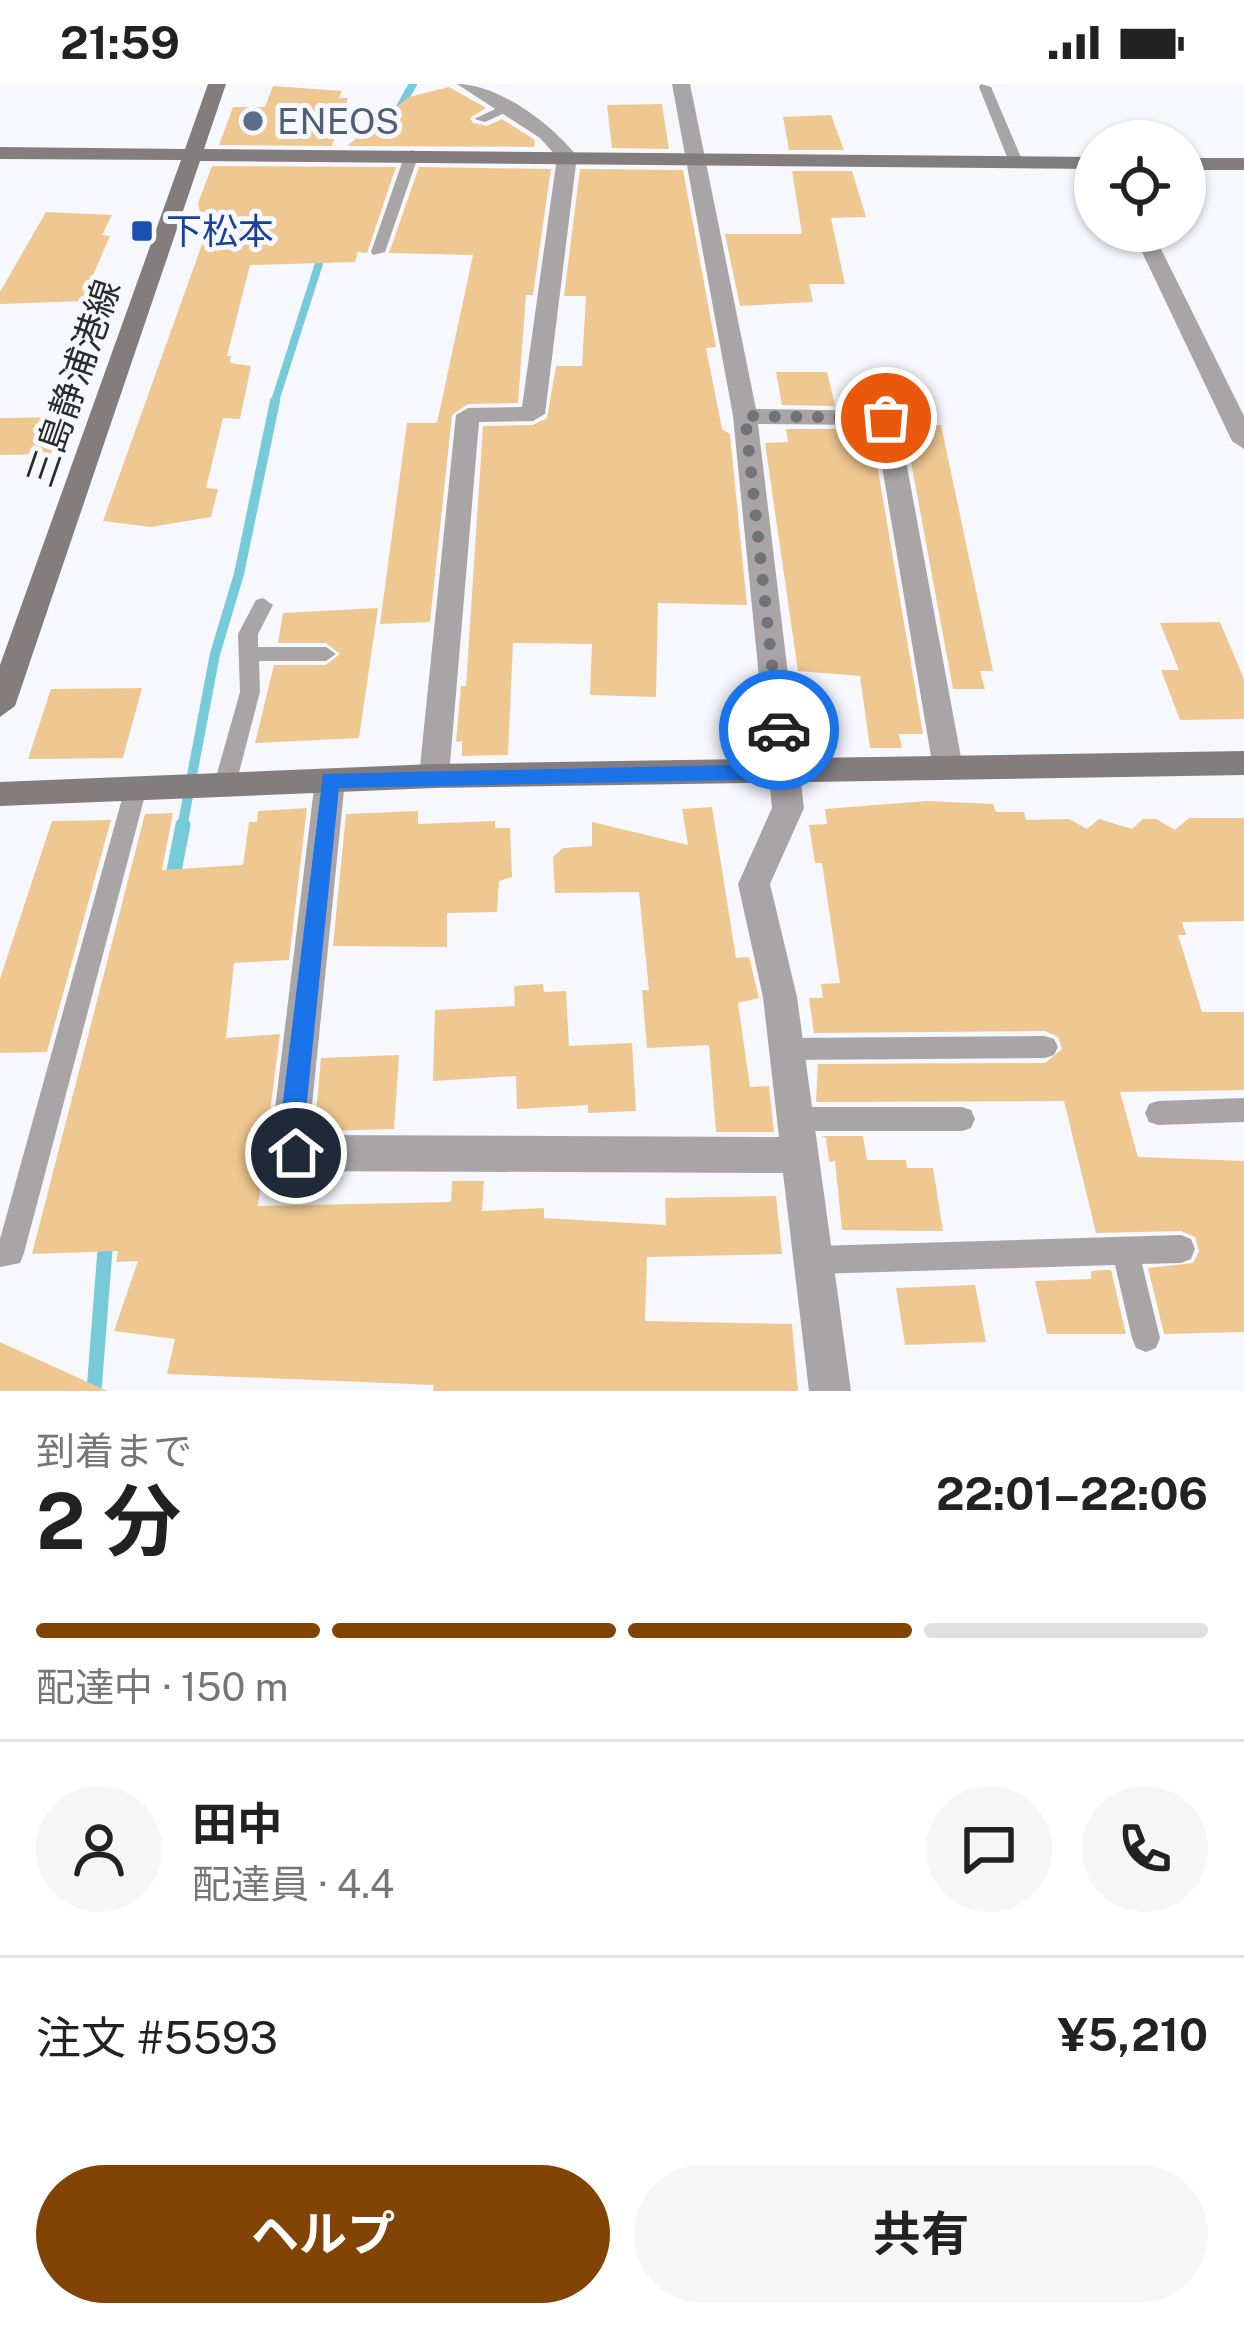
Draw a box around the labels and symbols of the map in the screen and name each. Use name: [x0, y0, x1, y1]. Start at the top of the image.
place label: ENEOS: [277, 100, 399, 142]
marker: ENEOS: [240, 108, 266, 134]
place label: 下松本: [166, 210, 274, 252]
marker: 下松本: [129, 218, 155, 244]
street label: 三島静浦港線: [18, 274, 128, 492]
pin: [835, 367, 937, 469]
courier: [719, 670, 839, 790]
pin: [245, 1102, 347, 1204]

